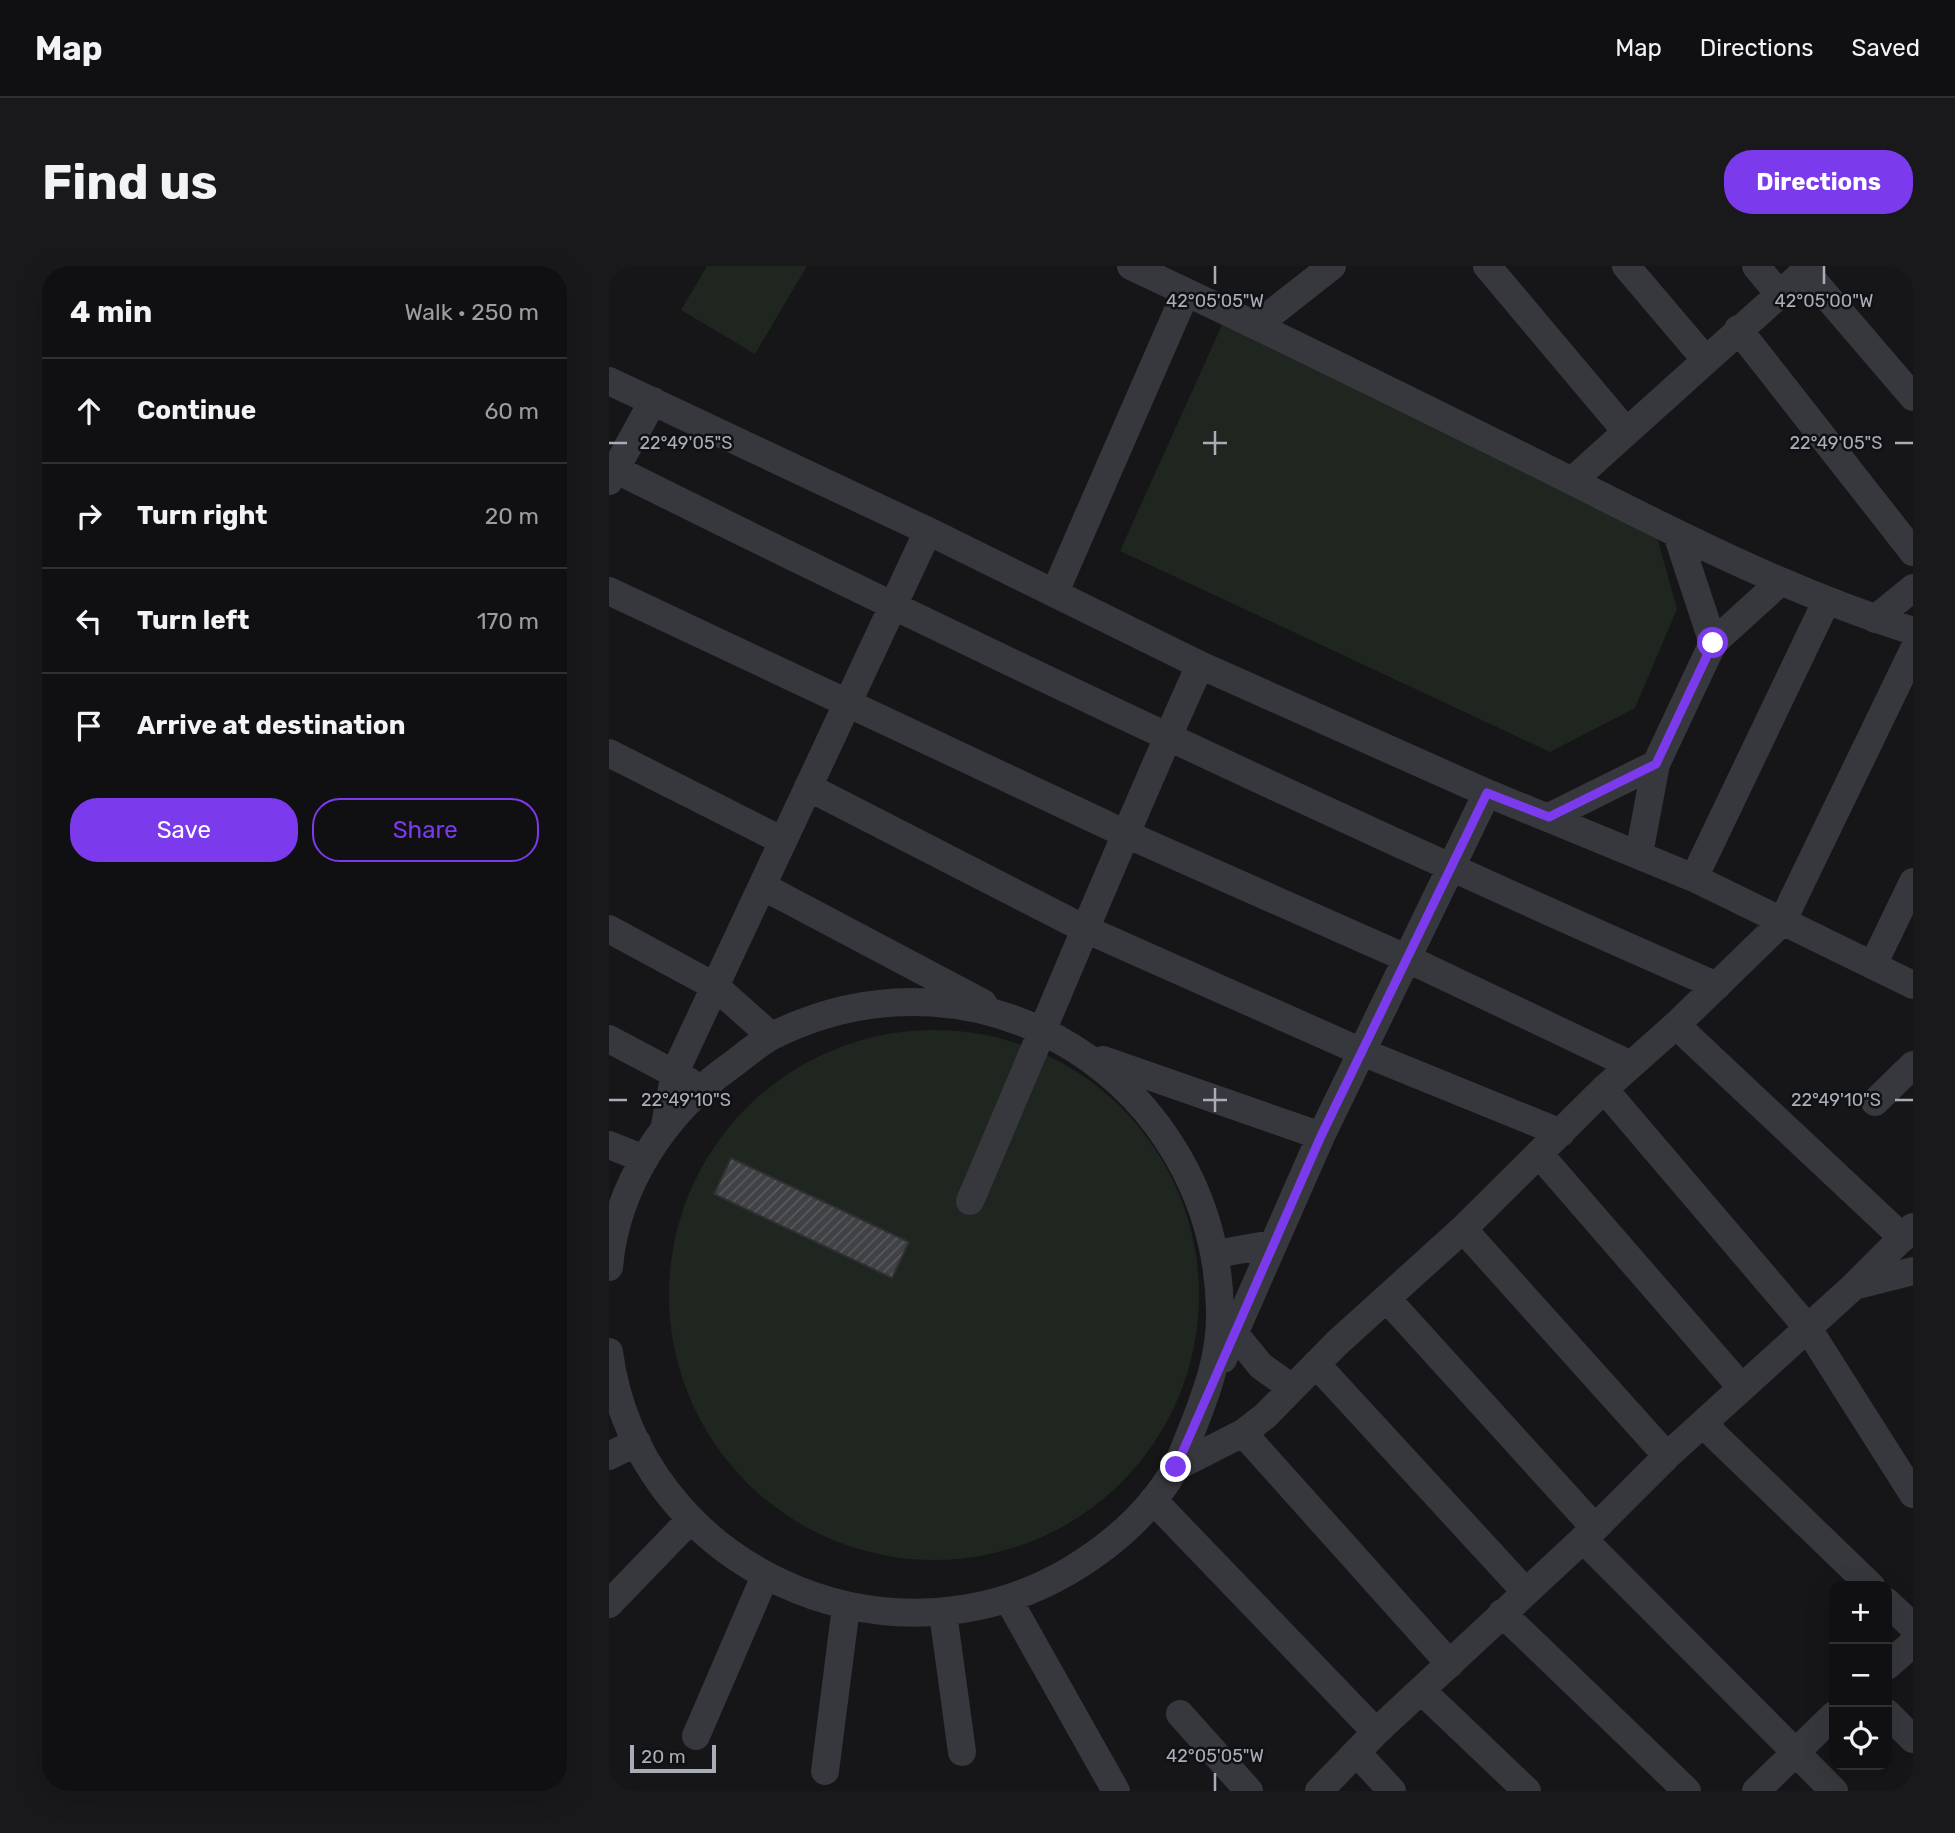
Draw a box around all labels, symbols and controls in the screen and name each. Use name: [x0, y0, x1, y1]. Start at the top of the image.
text: Map: [35, 29, 103, 68]
text: Map: [1615, 34, 1662, 62]
text: Directions: [1700, 34, 1813, 62]
text: Saved: [1851, 34, 1920, 62]
button: Directions: [1724, 150, 1913, 214]
text: Find us: [42, 153, 218, 211]
text: 42°05'05"W: [1166, 290, 1264, 312]
text: 42°05'00"W: [1775, 290, 1873, 312]
text: 4 min: [70, 294, 152, 330]
text: Walk · 250 m: [404, 298, 539, 326]
icon: ahead: [70, 392, 108, 430]
text: Continue: [137, 395, 256, 426]
text: 60 m: [484, 397, 539, 425]
text: 22°49'05"S: [639, 432, 733, 454]
text: 22°49'05"S: [1789, 432, 1883, 454]
icon: right: [70, 497, 108, 535]
text: Turn right: [137, 500, 267, 531]
text: 20 m: [485, 502, 539, 530]
icon: left: [70, 602, 108, 640]
text: Turn left: [137, 605, 249, 636]
text: 170 m: [477, 607, 539, 635]
route start: [1697, 627, 1728, 658]
icon: arrive: [70, 707, 108, 745]
text: Arrive at destination: [137, 710, 405, 741]
button: Save: [70, 798, 298, 862]
button: Share: [312, 798, 539, 862]
text: 22°49'10"S: [641, 1089, 731, 1111]
text: 22°49'10"S: [1791, 1089, 1881, 1111]
route end: [1160, 1451, 1191, 1482]
map controls: [1829, 1581, 1892, 1770]
button: +: [1829, 1581, 1892, 1644]
button: −: [1829, 1644, 1892, 1707]
button: locate: [1829, 1707, 1892, 1770]
scale bar: [630, 1742, 716, 1774]
text: 20 m: [641, 1745, 686, 1768]
text: 42°05'05"W: [1166, 1745, 1264, 1767]

